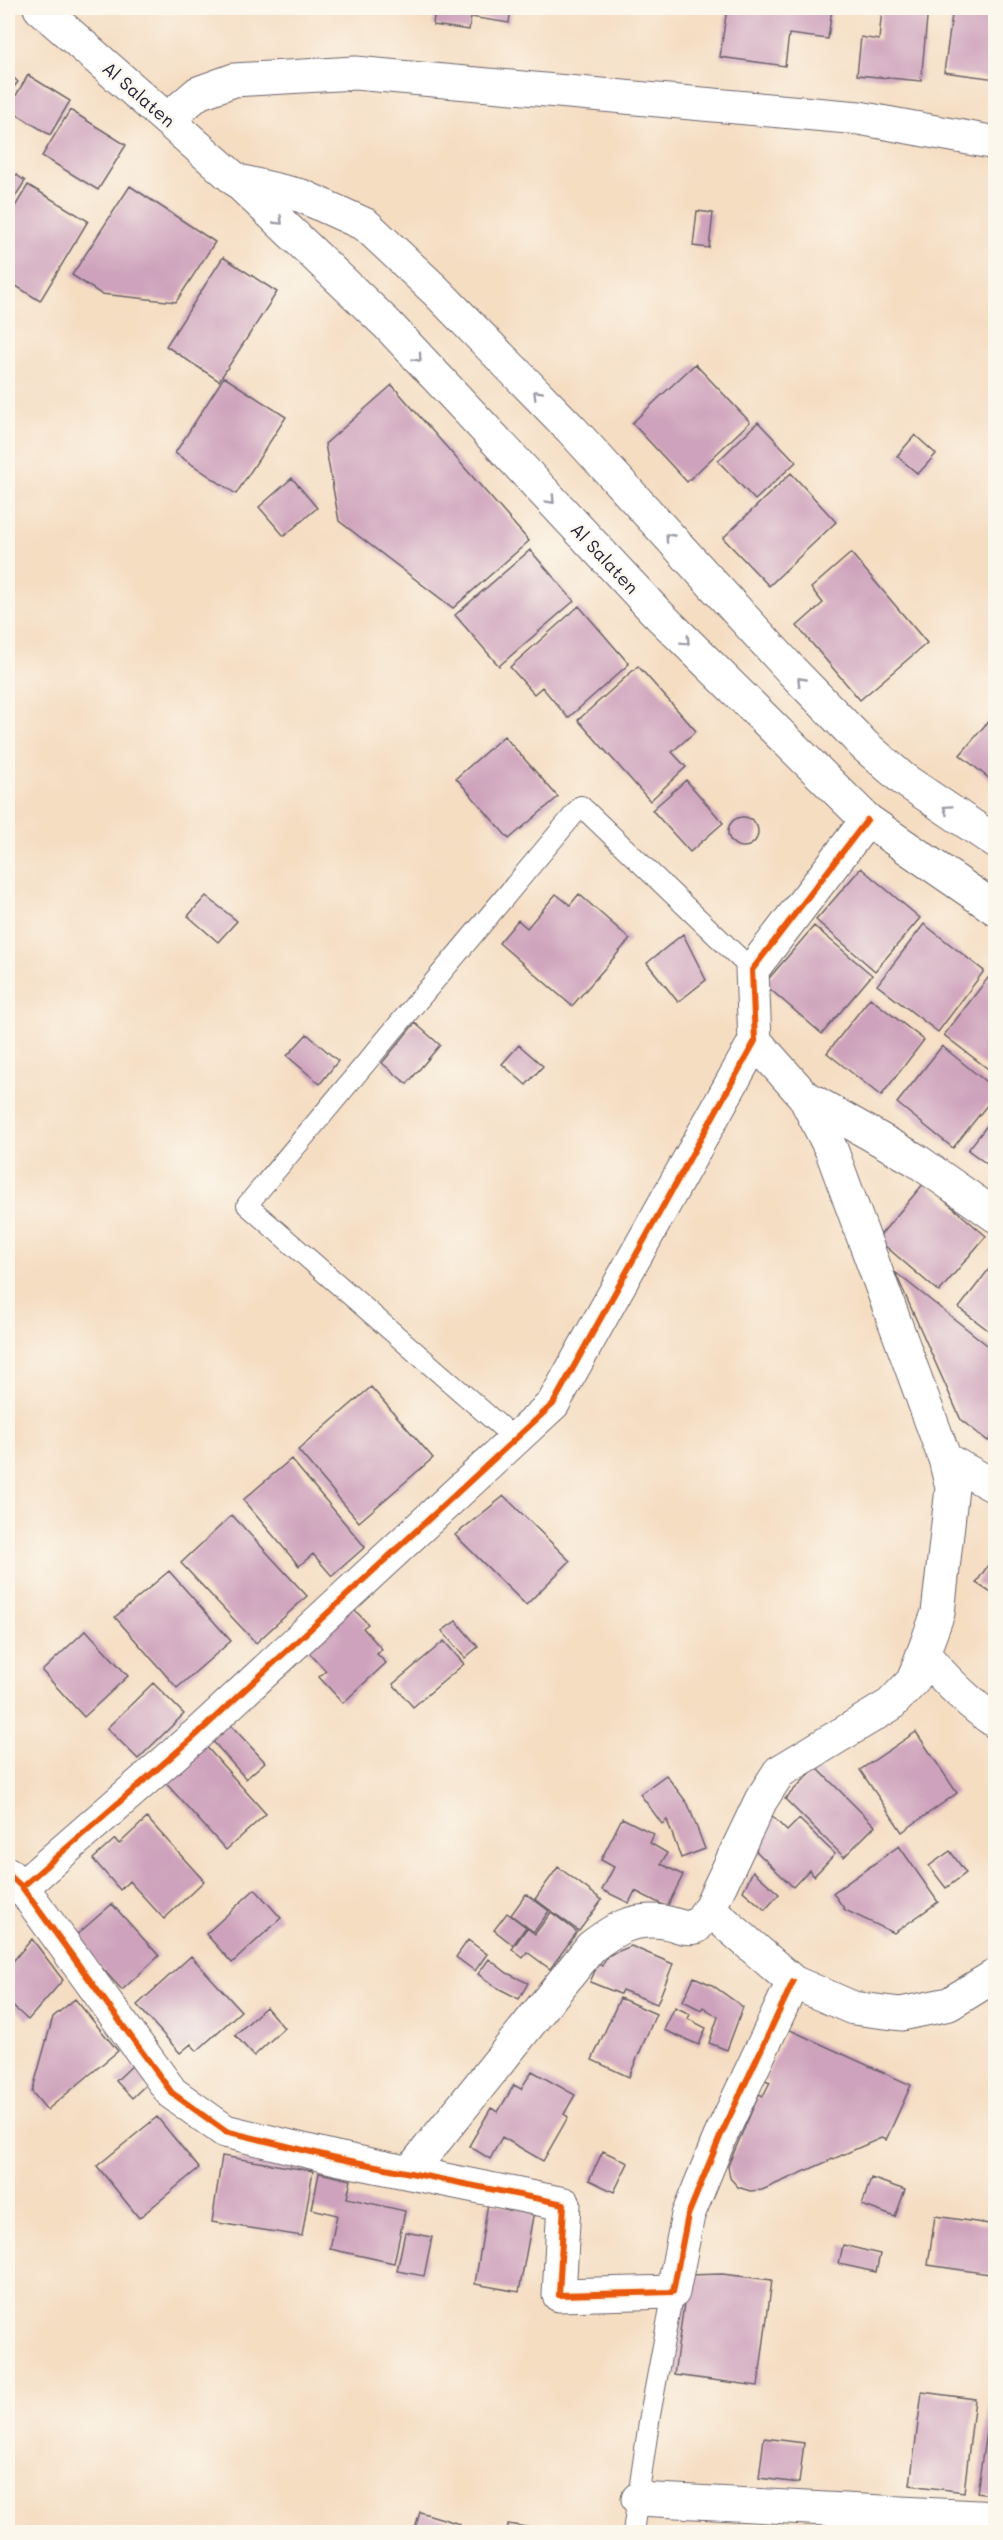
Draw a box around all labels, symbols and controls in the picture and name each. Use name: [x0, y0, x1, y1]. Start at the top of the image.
street label: Al Salaten: [98, 56, 180, 132]
one-way arrow: [273, 214, 283, 225]
one-way arrow: [411, 350, 422, 361]
one-way arrow: [533, 390, 544, 401]
one-way arrow: [544, 493, 555, 504]
street label: Al Salaten: [566, 517, 644, 599]
one-way arrow: [665, 533, 676, 544]
one-way arrow: [678, 634, 689, 645]
one-way arrow: [797, 677, 808, 687]
one-way arrow: [943, 805, 954, 816]

